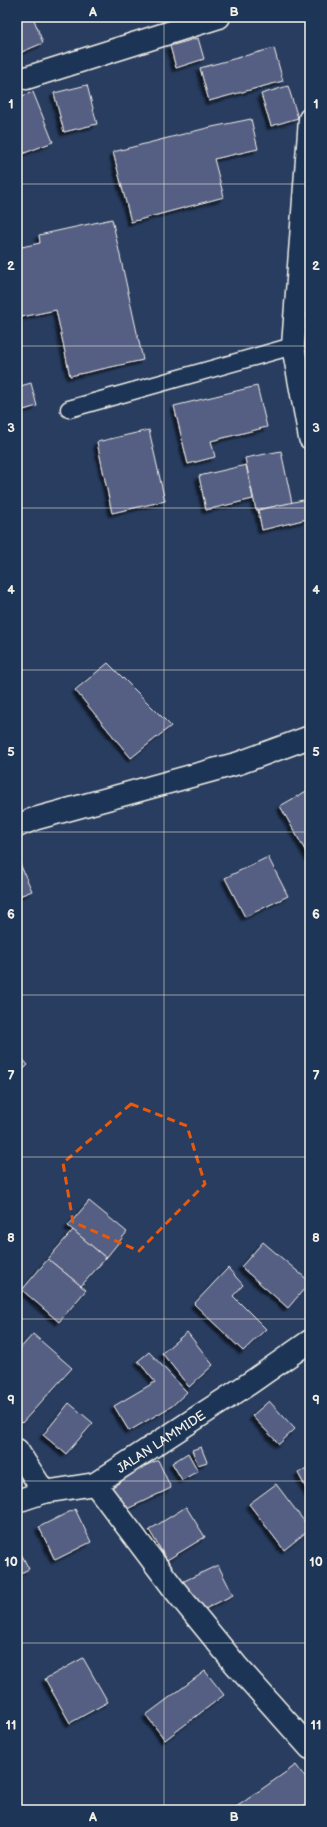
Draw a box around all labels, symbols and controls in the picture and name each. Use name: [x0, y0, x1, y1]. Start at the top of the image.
text: A: [88, 4, 97, 20]
text: B: [229, 4, 239, 20]
text: 1: [8, 96, 14, 112]
text: 1: [313, 96, 319, 112]
text: 2: [7, 258, 15, 274]
text: 2: [312, 258, 320, 274]
text: 3: [7, 420, 15, 436]
text: 3: [312, 420, 320, 436]
text: 4: [7, 582, 15, 598]
text: 4: [312, 582, 320, 598]
text: 5: [7, 744, 15, 760]
text: 5: [312, 744, 320, 760]
text: 6: [7, 906, 15, 922]
text: 6: [312, 906, 320, 922]
text: 7: [7, 1068, 15, 1084]
text: 7: [312, 1068, 320, 1084]
text: 8: [7, 1230, 15, 1246]
text: 8: [312, 1230, 320, 1246]
text: 9: [7, 1392, 15, 1408]
text: 9: [312, 1392, 320, 1408]
street label: JALAN LAMMIDE: [114, 1407, 209, 1477]
text: 10: [4, 1554, 18, 1570]
text: 10: [309, 1554, 323, 1570]
text: 11: [6, 1717, 16, 1733]
text: 11: [311, 1717, 321, 1733]
text: A: [88, 1809, 97, 1825]
text: B: [229, 1809, 239, 1825]

